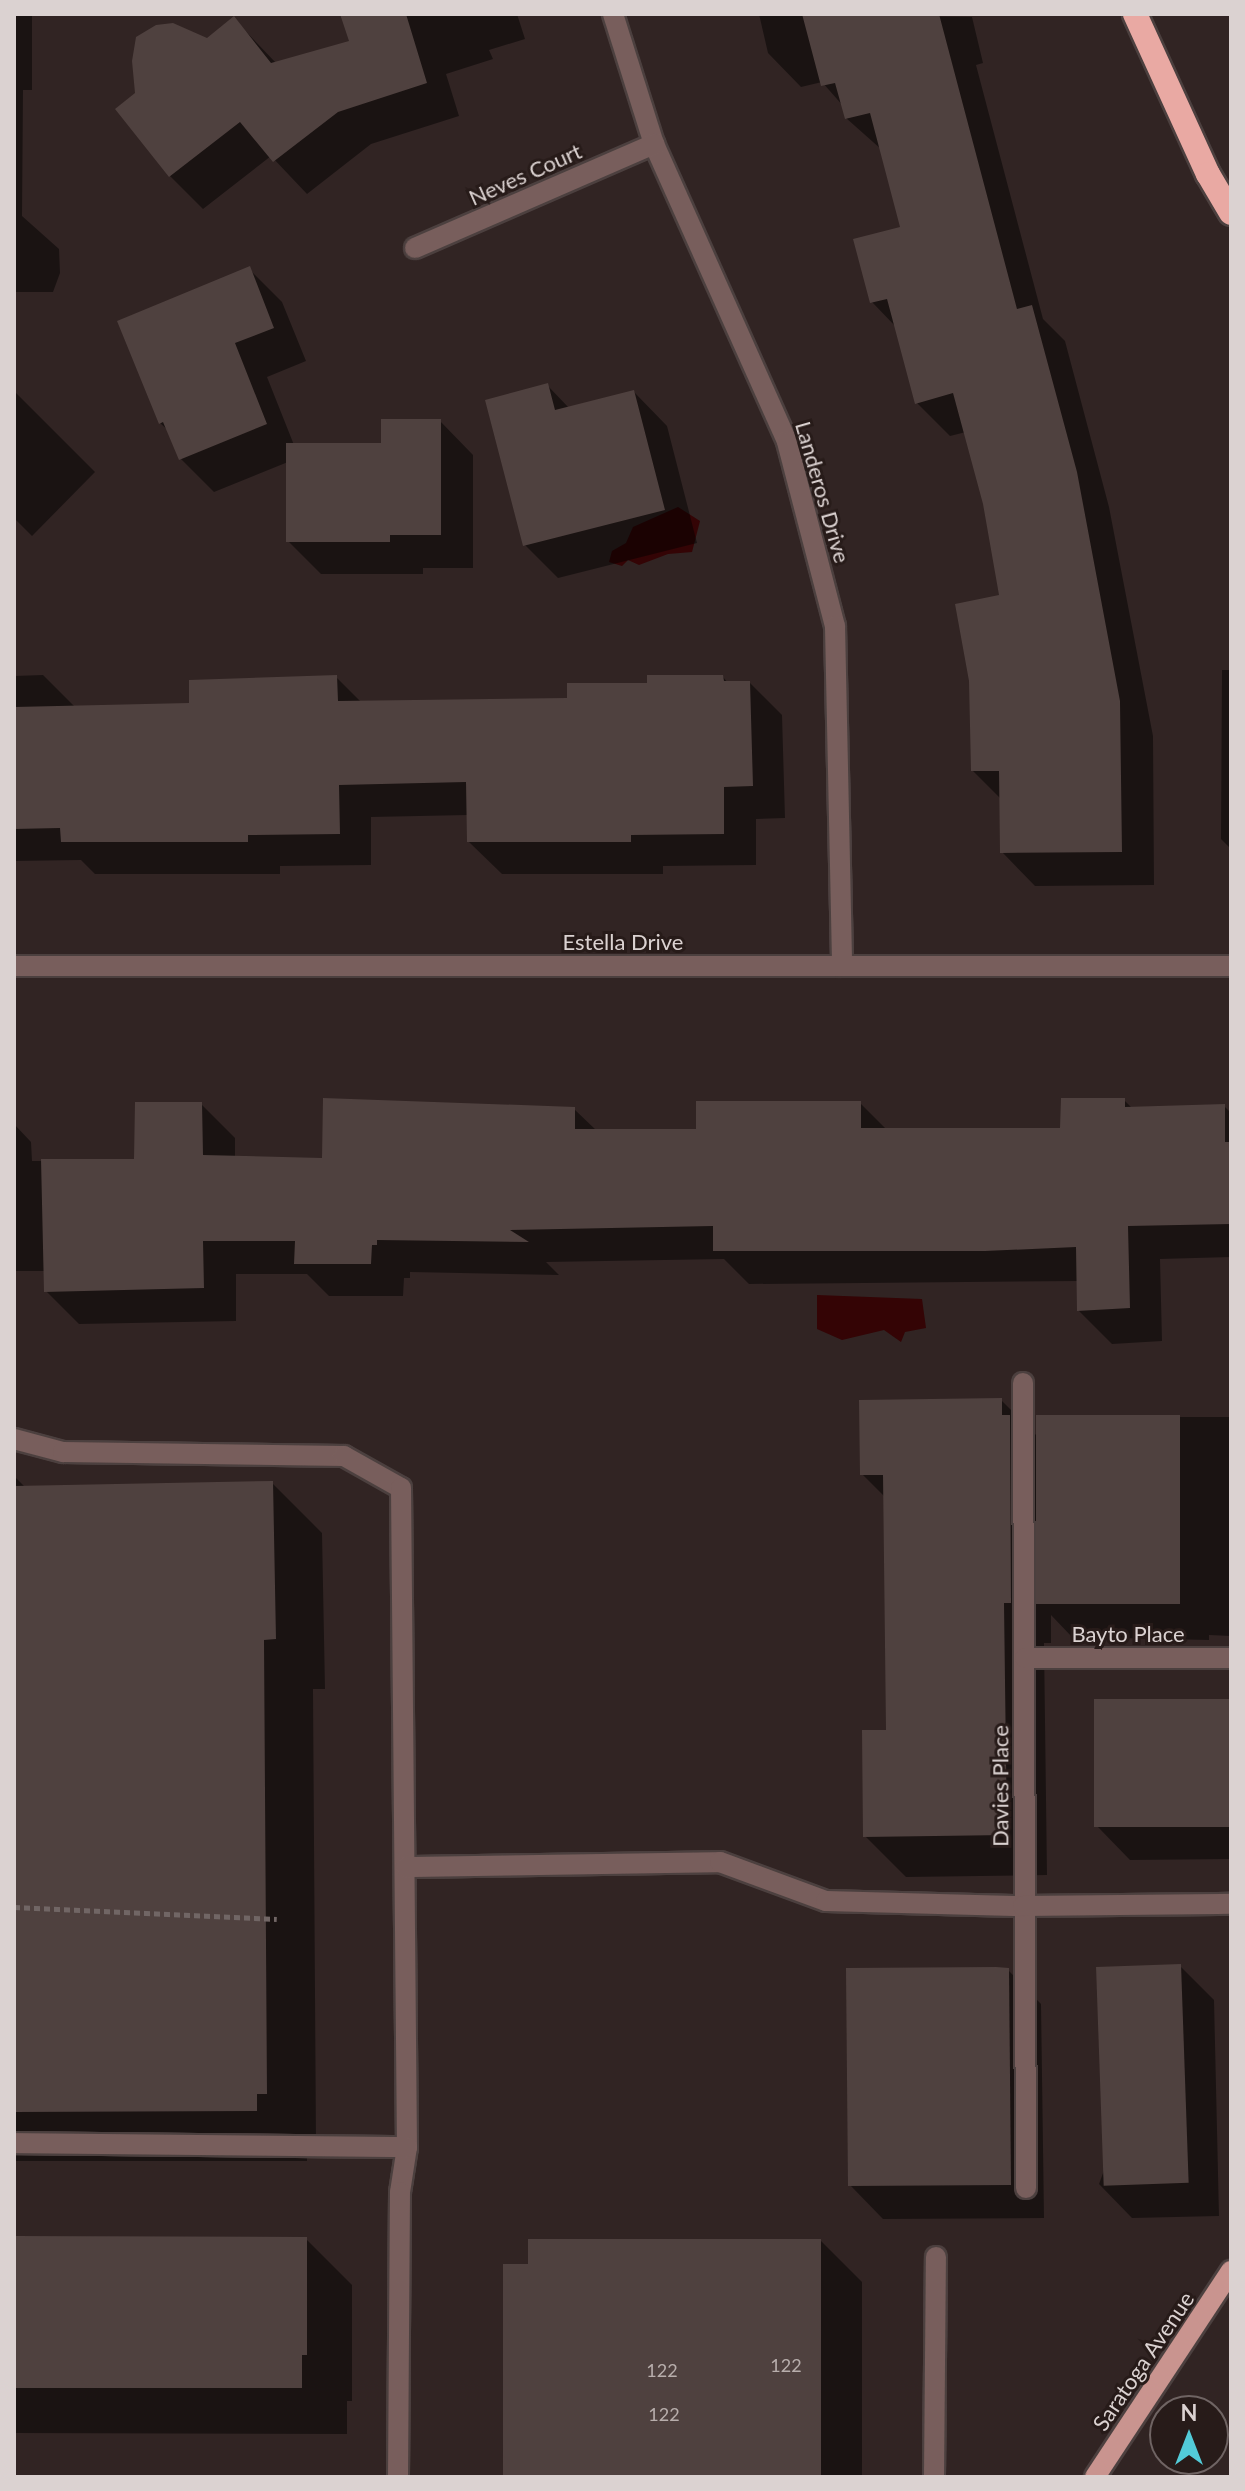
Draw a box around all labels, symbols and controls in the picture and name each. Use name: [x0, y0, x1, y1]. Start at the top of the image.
street label: Neves Court: [464, 137, 586, 211]
street label: Landeros Drive: [790, 418, 856, 566]
street label: Estella Drive: [563, 929, 683, 955]
street label: Bayto Place: [1071, 1621, 1185, 1647]
street label: Davies Place: [987, 1725, 1013, 1847]
street label: Saratoga Avenue: [1087, 2286, 1199, 2436]
house number: 122: [770, 2354, 802, 2376]
house number: 122: [646, 2359, 678, 2381]
north arrow: [1149, 2395, 1229, 2475]
text: N: [1181, 2399, 1197, 2426]
house number: 122: [648, 2403, 680, 2425]

